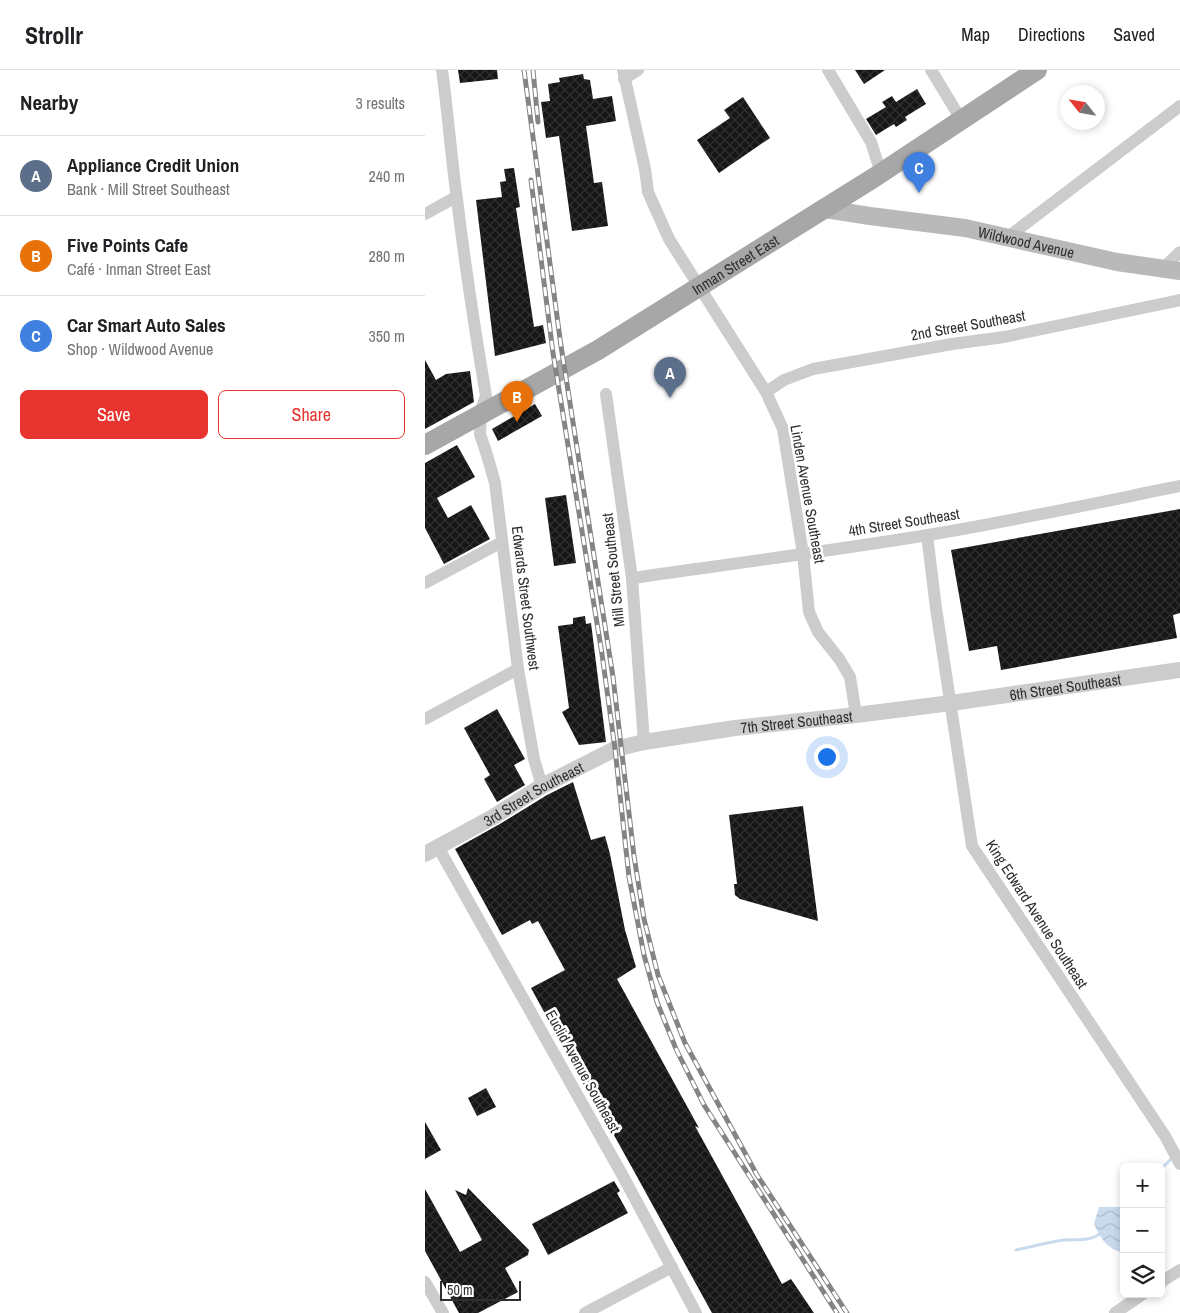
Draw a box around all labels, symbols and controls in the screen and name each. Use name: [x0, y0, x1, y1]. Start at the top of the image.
text: Strollr: [25, 19, 83, 51]
text: Map: [961, 22, 990, 47]
text: Directions: [1018, 22, 1085, 47]
text: Saved: [1113, 22, 1155, 47]
north arrow: [1060, 85, 1105, 130]
text: Nearby: [20, 88, 78, 117]
text: 3 results: [355, 92, 405, 114]
text: Appliance Credit Union: [67, 152, 239, 178]
pin: C: [903, 152, 935, 193]
text: A: [31, 165, 41, 187]
text: 240 m: [369, 165, 405, 187]
text: Bank · Mill Street Southeast: [67, 178, 230, 200]
street label: Wildwood Avenue: [976, 221, 1077, 263]
street label: Inman Street East: [688, 229, 783, 299]
text: Five Points Cafe: [67, 232, 188, 258]
text: B: [31, 245, 41, 267]
text: 280 m: [369, 245, 405, 267]
text: Café · Inman Street East: [67, 258, 211, 280]
street label: 2nd Street Southeast: [909, 305, 1027, 345]
text: Car Smart Auto Sales: [67, 312, 226, 338]
text: C: [31, 325, 41, 347]
text: 350 m: [369, 325, 405, 347]
text: Shop · Wildwood Avenue: [67, 338, 213, 360]
pin: A: [654, 357, 686, 398]
pin: B: [501, 381, 533, 422]
button: Save: [20, 390, 208, 439]
button: Share: [218, 390, 405, 439]
street label: Linden Avenue Southeast: [785, 423, 831, 566]
street label: 4th Street Southeast: [847, 503, 962, 541]
street label: Mill Street Southeast: [597, 512, 629, 628]
street label: Edwards Street Southwest: [507, 525, 545, 672]
street label: 6th Street Southeast: [1008, 668, 1123, 705]
street label: 7th Street Southeast: [740, 705, 854, 738]
your location: [814, 744, 840, 770]
street label: 3rd Street Southeast: [479, 756, 587, 831]
street label: King Edward Avenue Southeast: [981, 836, 1093, 993]
street label: Euclid Avenue Southeast: [541, 1006, 626, 1137]
map controls: [1120, 1163, 1165, 1298]
button: +: [1120, 1163, 1165, 1208]
button: −: [1120, 1208, 1165, 1253]
button: layers: [1120, 1253, 1165, 1298]
scale bar: [440, 1278, 521, 1301]
text: 50 m: [447, 1281, 473, 1299]

